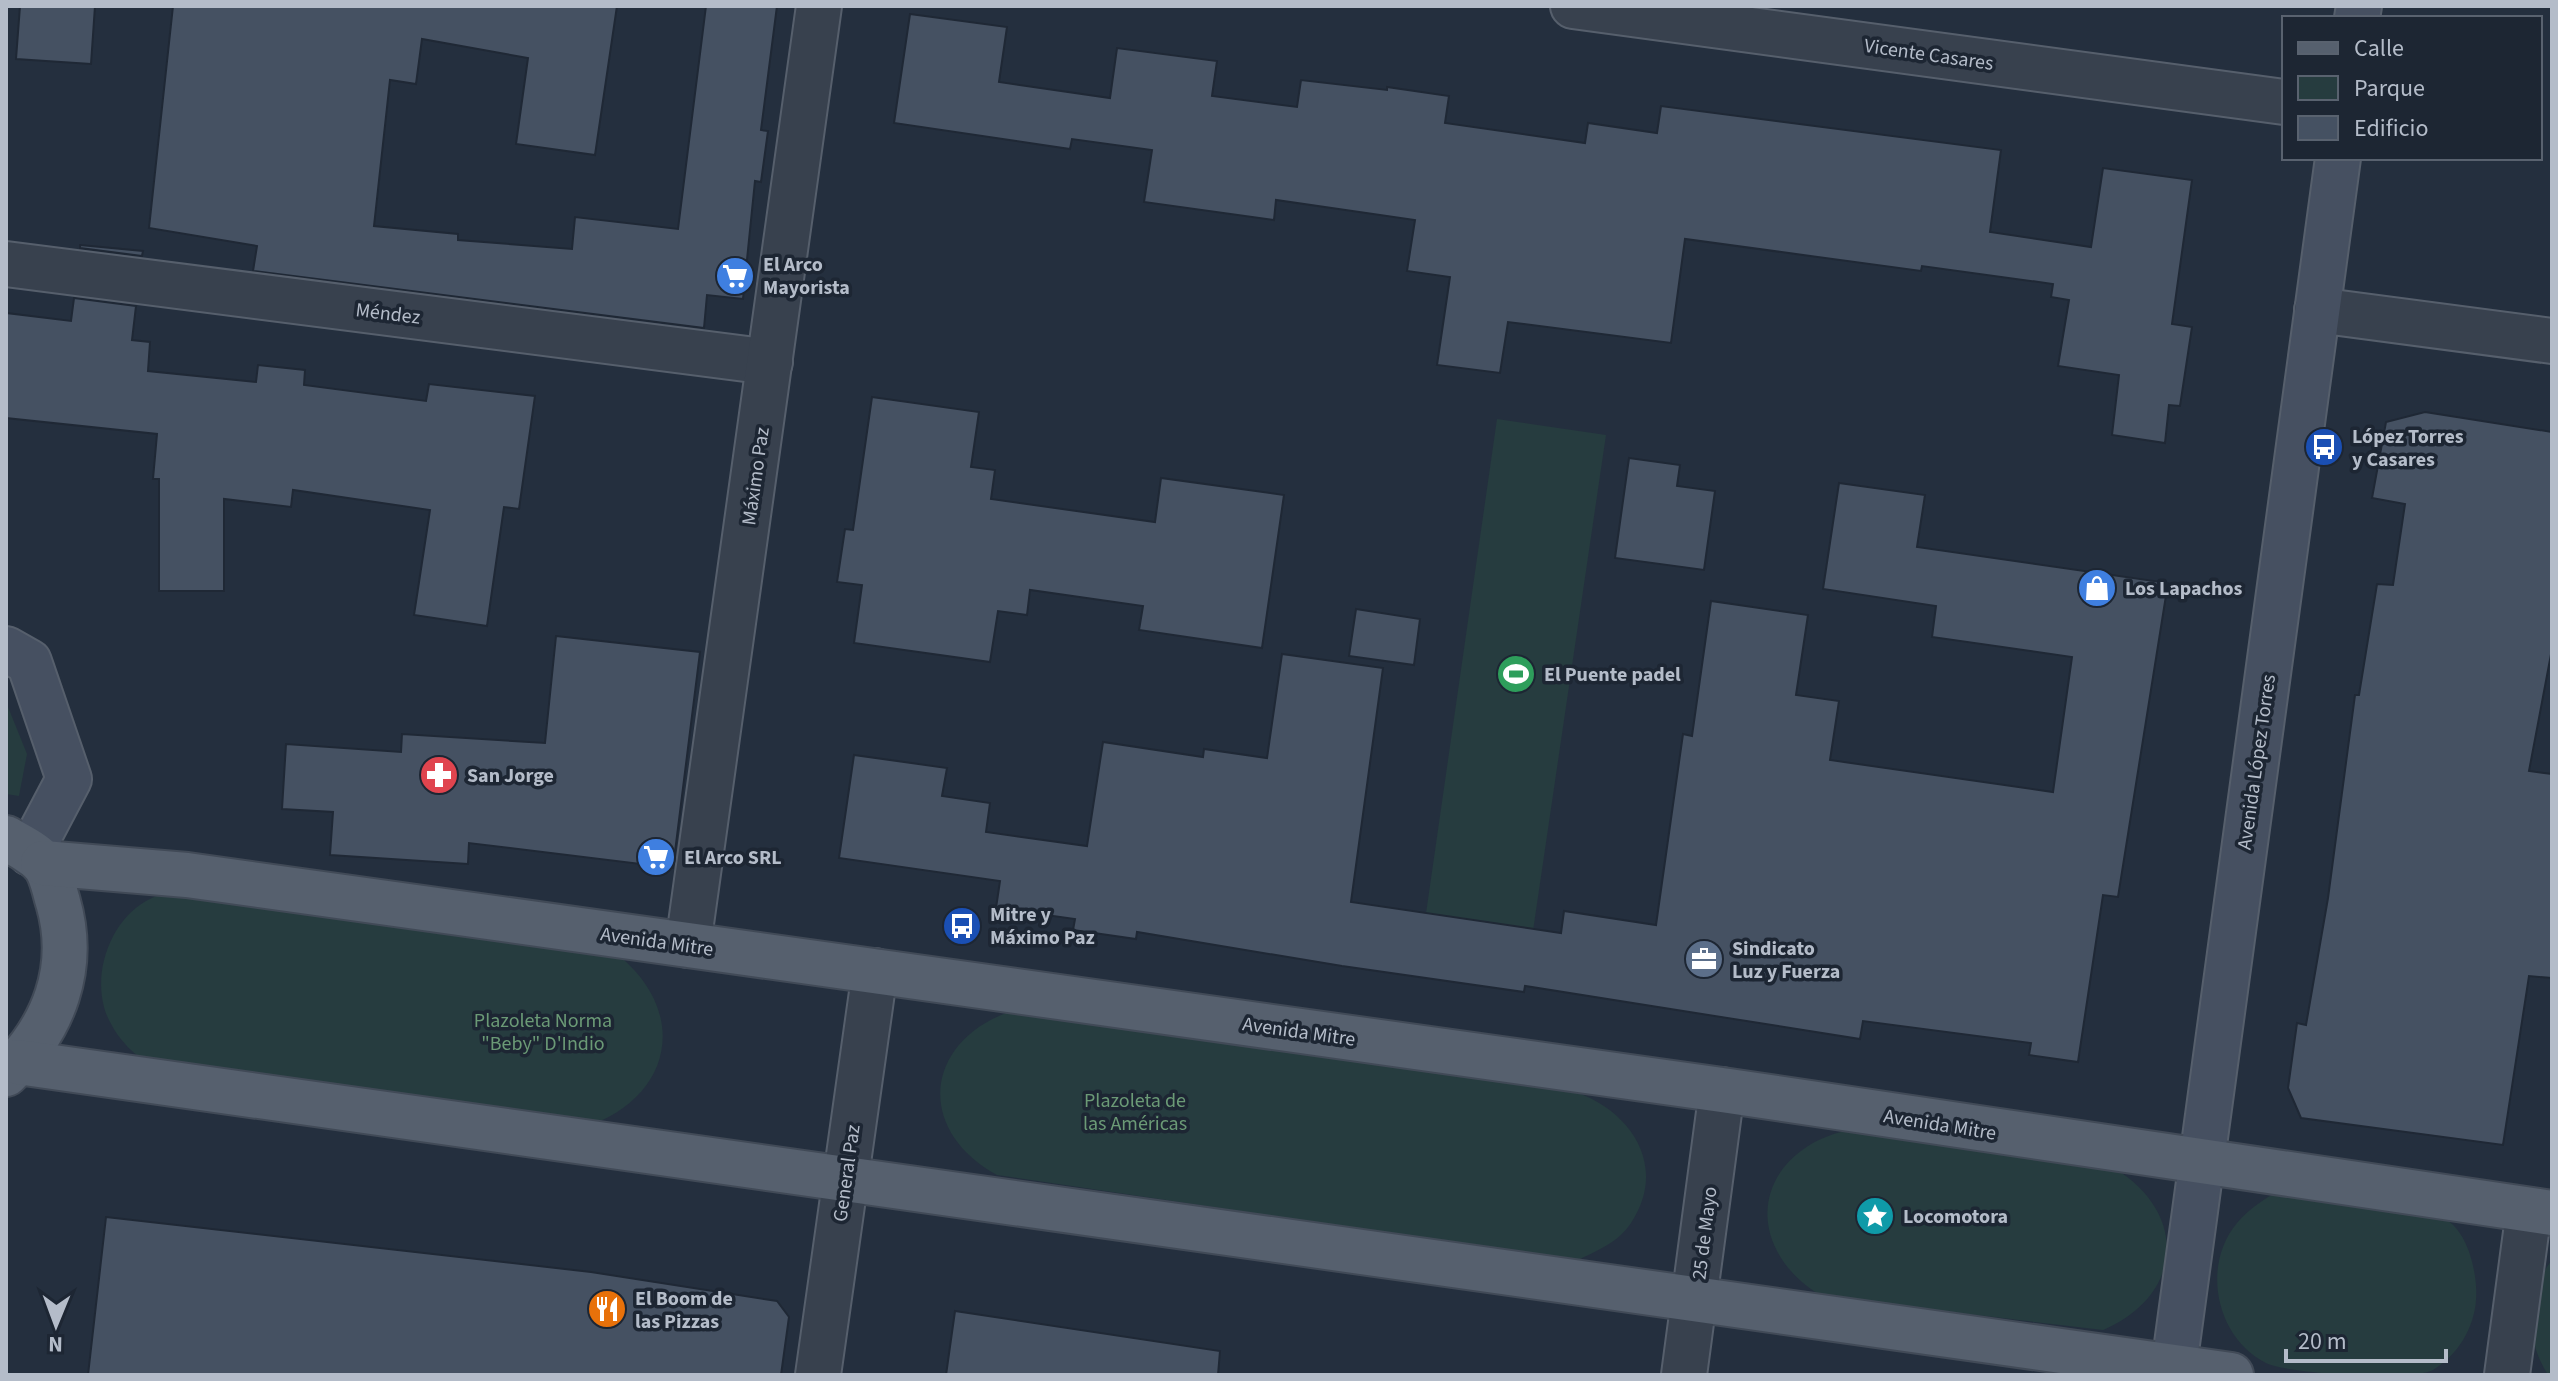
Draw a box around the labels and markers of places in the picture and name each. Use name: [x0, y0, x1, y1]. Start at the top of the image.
place label: El Arco Mayorista: [763, 251, 850, 302]
supermarket icon: El Arco Mayorista: [714, 255, 756, 297]
place label: López Torres y Casares: [2352, 423, 2464, 474]
bus stop icon: López Torres y Casares: [2303, 426, 2345, 468]
shop icon: Los Lapachos: [2076, 567, 2118, 609]
place label: Los Lapachos: [2125, 575, 2242, 603]
sports icon: El Puente padel: [1495, 653, 1537, 695]
place label: El Puente padel: [1544, 661, 1681, 689]
pharmacy icon: San Jorge: [418, 754, 460, 796]
place label: San Jorge: [467, 762, 554, 790]
supermarket icon: El Arco SRL: [635, 836, 677, 878]
place label: El Arco SRL: [684, 844, 782, 872]
place label: Mitre y Máximo Paz: [990, 901, 1095, 952]
bus stop icon: Mitre y Máximo Paz: [941, 905, 983, 947]
place label: Sindicato Luz y Fuerza: [1732, 935, 1840, 986]
office icon: Sindicato Luz y Fuerza: [1683, 938, 1725, 980]
place icon: Locomotora: [1854, 1195, 1896, 1237]
place label: Locomotora: [1903, 1203, 2008, 1231]
place label: El Boom de las Pizzas: [635, 1285, 733, 1336]
restaurant icon: El Boom de las Pizzas: [586, 1288, 628, 1330]

